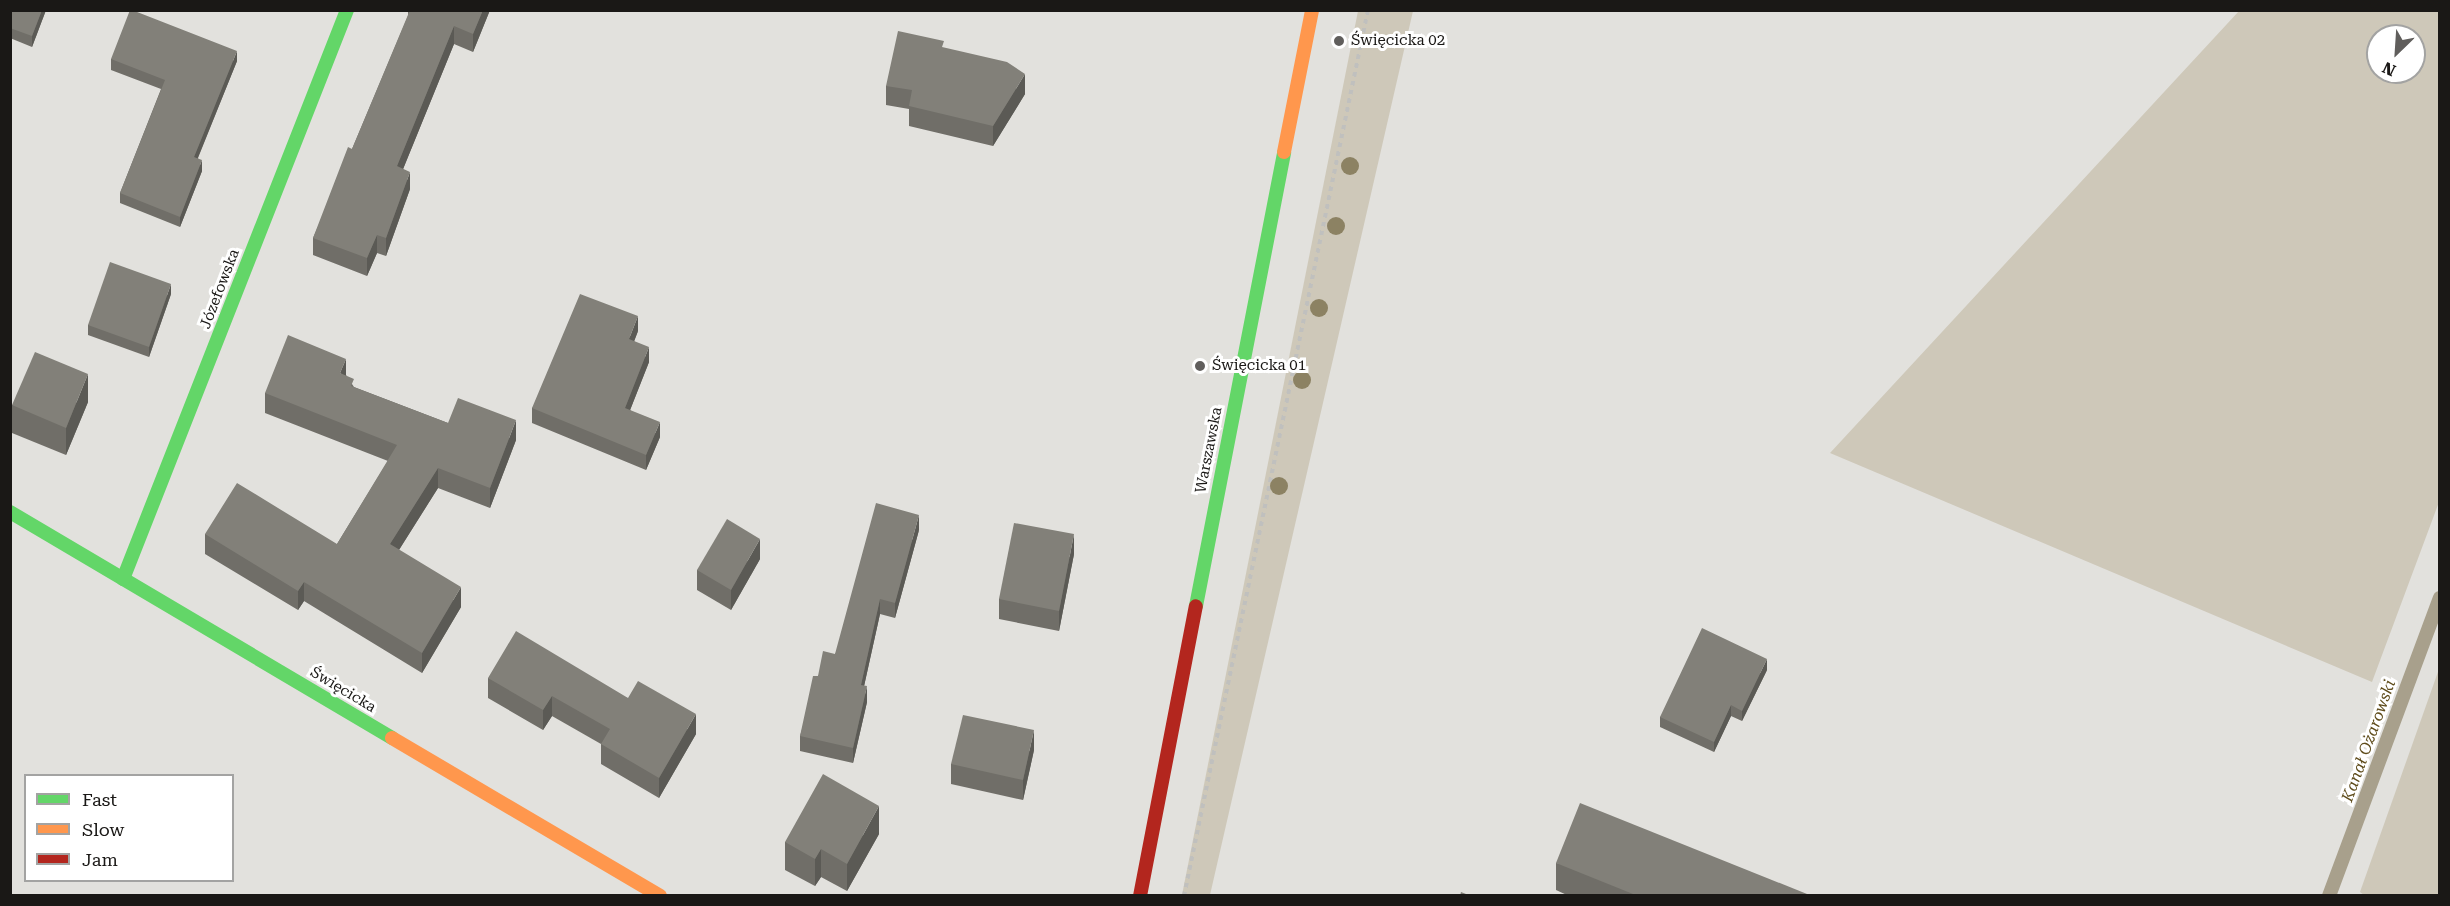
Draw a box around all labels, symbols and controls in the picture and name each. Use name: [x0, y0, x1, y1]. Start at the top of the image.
north arrow: [2366, 24, 2426, 84]
place label: Święcicka 02: [1351, 32, 1445, 50]
marker: Święcicka 02: [1332, 34, 1346, 48]
text: N: [2379, 58, 2399, 80]
street label: Józefowska: [197, 247, 243, 331]
place label: Święcicka 01: [1212, 357, 1306, 375]
marker: Święcicka 01: [1193, 359, 1207, 373]
street label: Warszawska: [1192, 405, 1226, 495]
street label: Święcicka: [307, 663, 379, 717]
water label: Kanał Ożarowski: [2338, 677, 2400, 805]
legend: [24, 774, 234, 882]
text: Fast: [82, 789, 117, 810]
text: Slow: [82, 819, 124, 840]
text: Jam: [82, 849, 118, 870]

